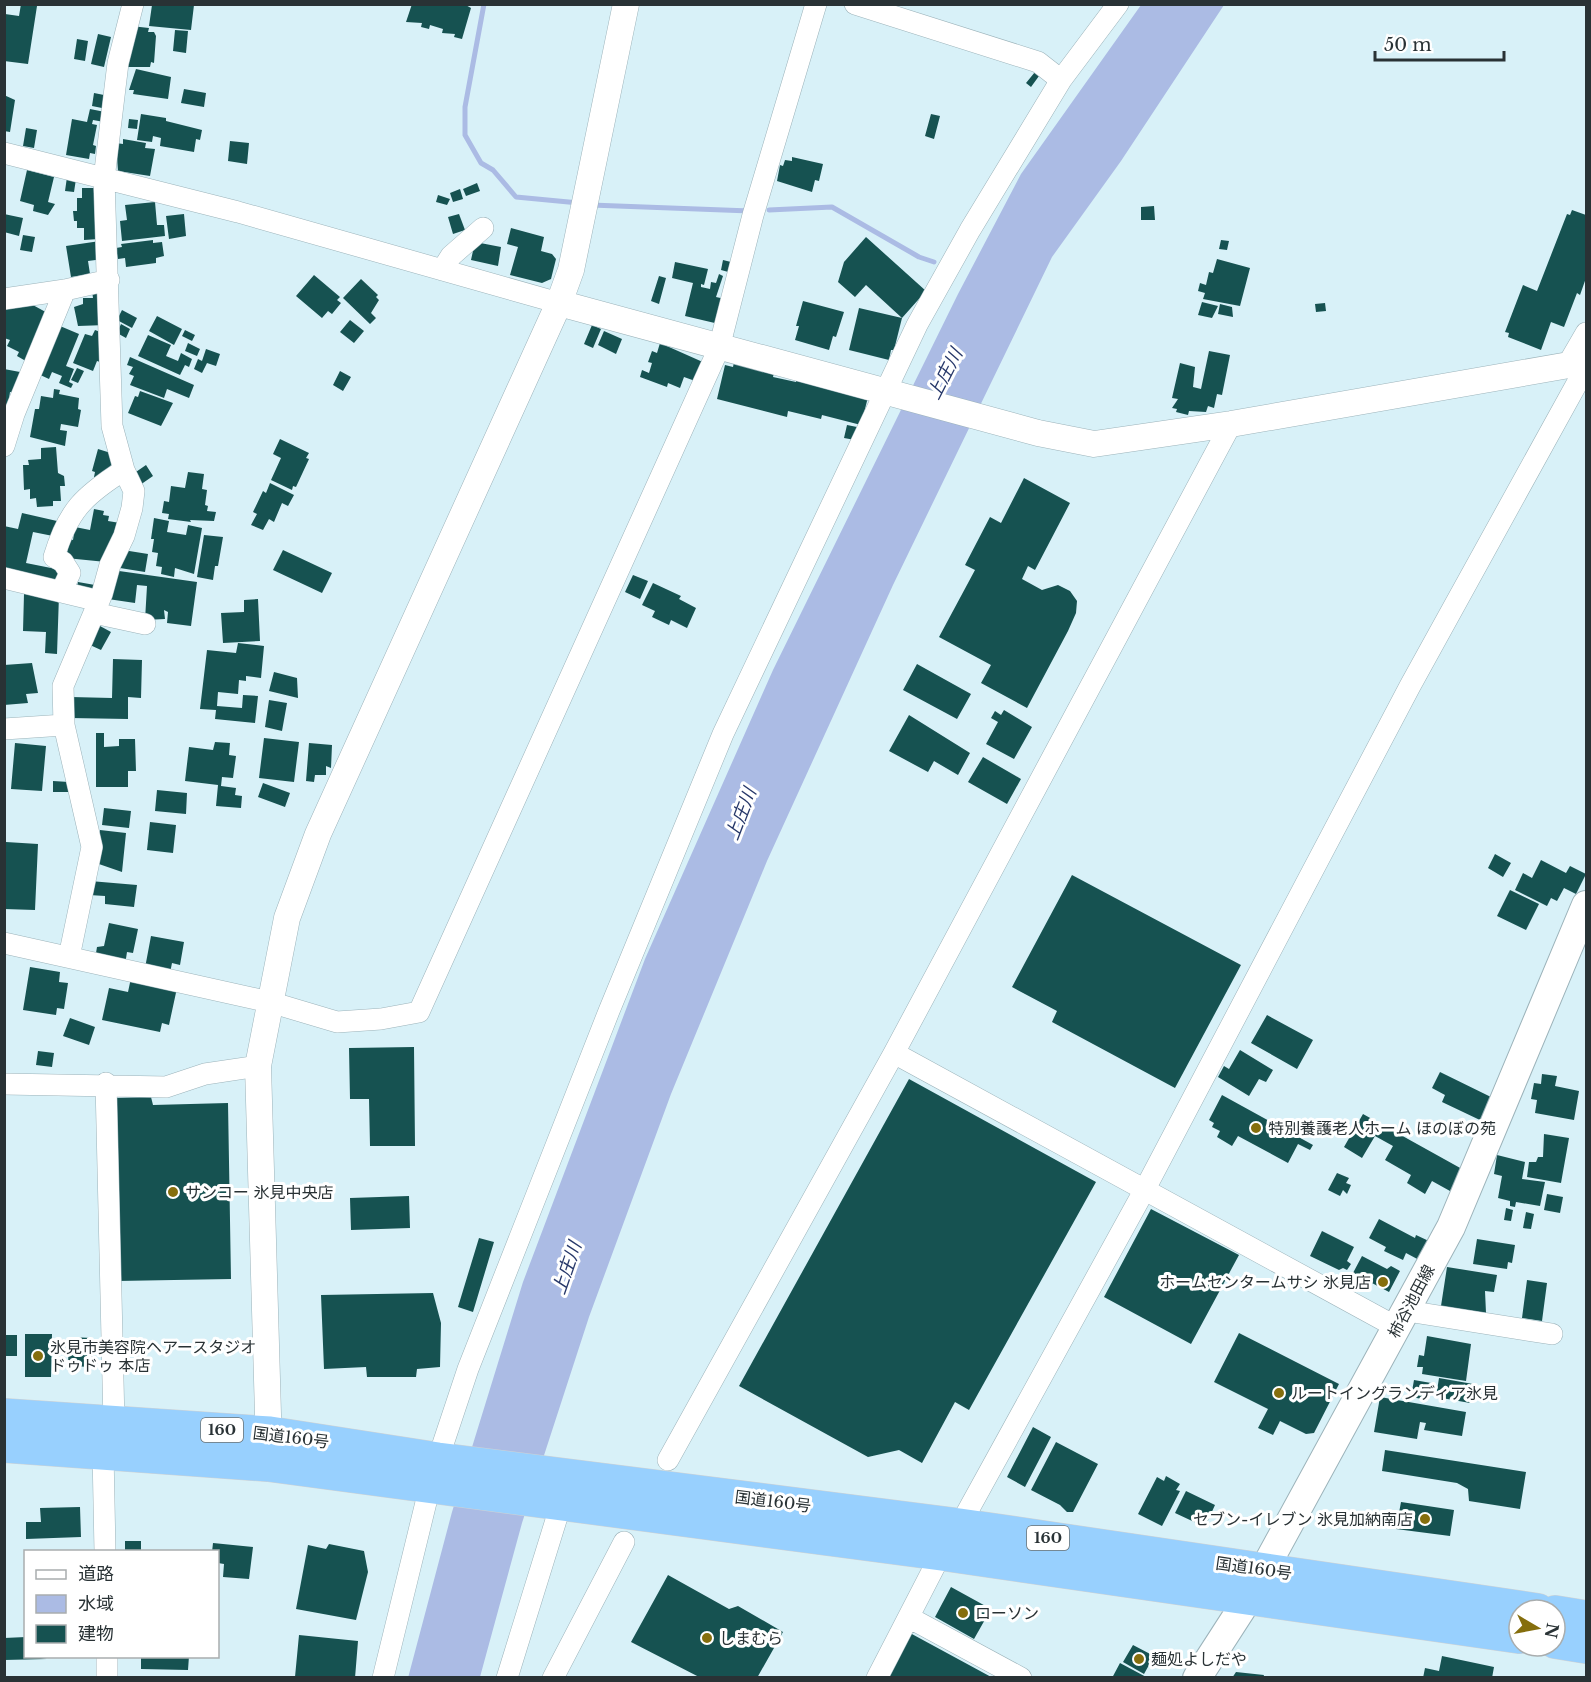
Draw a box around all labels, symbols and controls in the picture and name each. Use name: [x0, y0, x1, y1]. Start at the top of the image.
scale bar: [1375, 24, 1504, 62]
text: 50 m: [1384, 34, 1432, 56]
water label: 上庄川: [923, 343, 968, 403]
water label: 上庄川: [721, 783, 762, 843]
place label: 特別養護老人ホーム ほのぼの苑: [1268, 1118, 1496, 1138]
marker: 特別養護老人ホーム ほのぼの苑: [1249, 1121, 1263, 1135]
place label: サンコー 氷見中央店: [185, 1182, 334, 1202]
marker: サンコー 氷見中央店: [166, 1185, 180, 1199]
water label: 上庄川: [548, 1237, 587, 1297]
street label: 柿谷池田線: [1383, 1261, 1439, 1341]
place label: ホームセンタームサシ 氷見店: [1159, 1272, 1371, 1292]
marker: ホームセンタームサシ 氷見店: [1376, 1275, 1390, 1289]
place label: 氷見市美容院ヘアースタジオ ドゥドゥ 本店: [50, 1337, 256, 1375]
marker: 氷見市美容院ヘアースタジオ ドゥドゥ 本店: [31, 1349, 45, 1363]
place label: ルートイングランディア氷見: [1291, 1383, 1498, 1403]
marker: ルートイングランディア氷見: [1272, 1386, 1286, 1400]
road number: 160: [201, 1418, 243, 1442]
street label: 国道160号: [252, 1422, 330, 1452]
street label: 国道160号: [734, 1486, 812, 1516]
place label: セブン-イレブン 氷見加納南店: [1193, 1509, 1413, 1529]
marker: セブン-イレブン 氷見加納南店: [1418, 1512, 1432, 1526]
road number: 160: [1027, 1526, 1069, 1550]
legend: [24, 1550, 219, 1658]
street label: 国道160号: [1215, 1553, 1293, 1583]
text: 道路: [78, 1563, 114, 1585]
text: 水域: [78, 1593, 114, 1615]
north arrow: [1507, 1598, 1567, 1658]
place label: ローソン: [975, 1603, 1039, 1623]
marker: ローソン: [956, 1606, 970, 1620]
text: N: [1541, 1621, 1563, 1640]
text: 建物: [78, 1623, 114, 1645]
place label: しまむら: [719, 1628, 783, 1648]
marker: しまむら: [700, 1631, 714, 1645]
place label: 麺処よしだや: [1151, 1649, 1247, 1669]
marker: 麺処よしだや: [1132, 1652, 1146, 1666]

